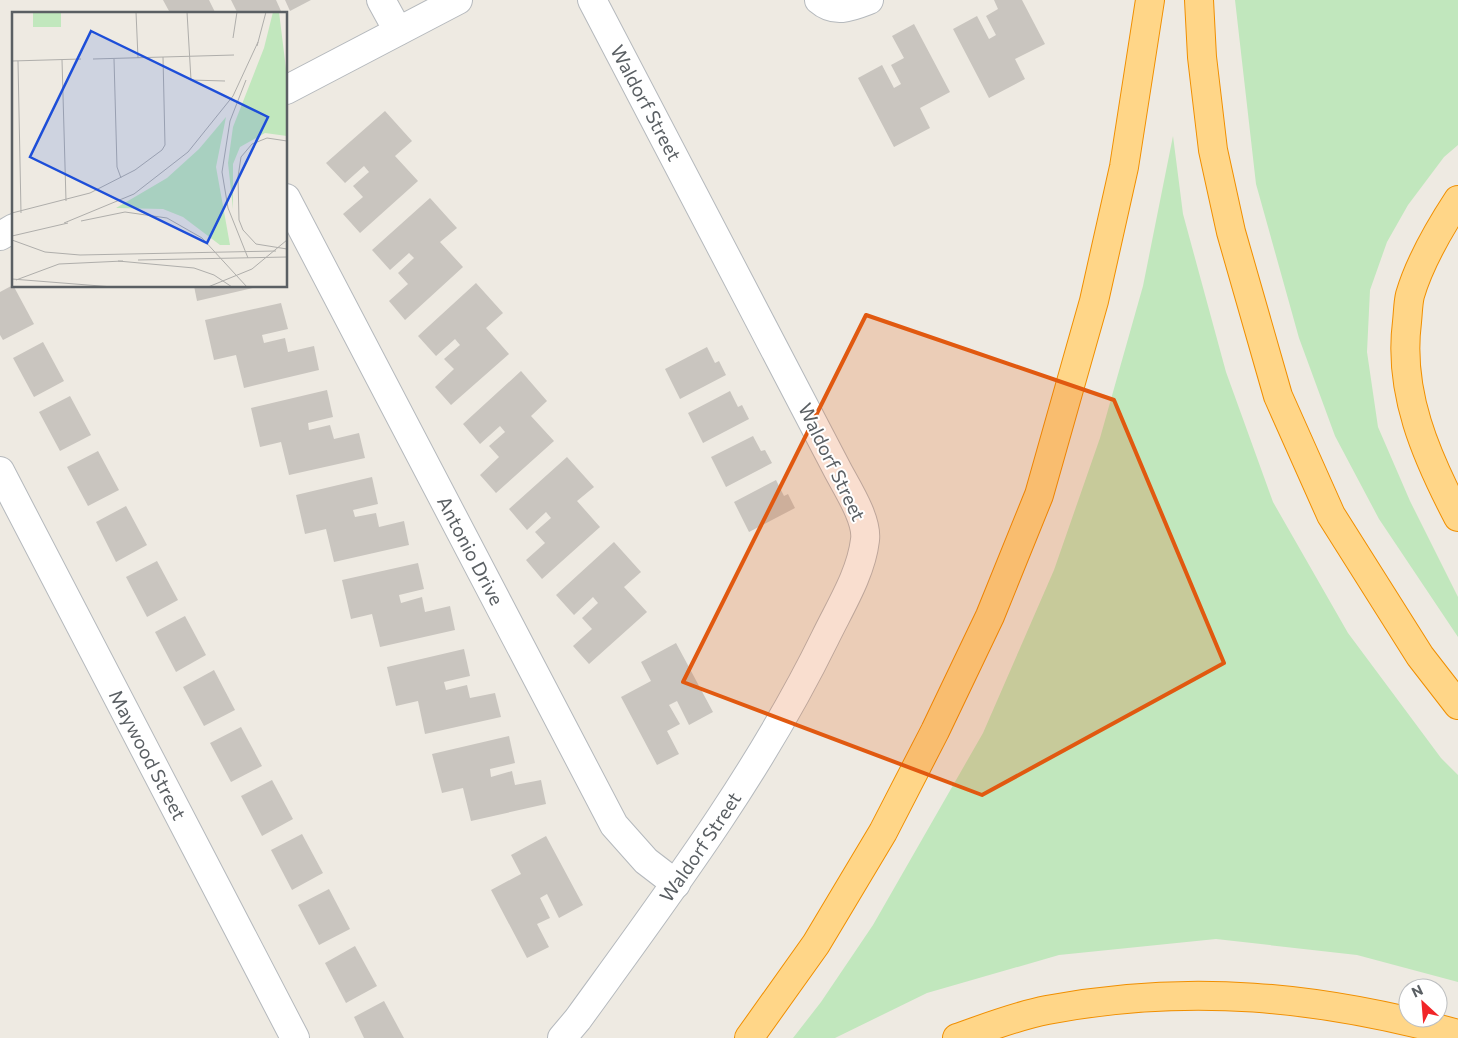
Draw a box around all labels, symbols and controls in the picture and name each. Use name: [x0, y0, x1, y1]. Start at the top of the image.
inset map: [12, 12, 288, 288]
street label: Waldorf Street: [606, 41, 687, 165]
street label: Waldorf Street: [794, 399, 871, 524]
street label: Antonio Drive: [433, 492, 509, 609]
street label: Maywood Street: [105, 686, 192, 824]
street label: Waldorf Street: [654, 787, 745, 906]
north arrow: [1398, 978, 1448, 1028]
text: N: [1409, 981, 1426, 1001]

